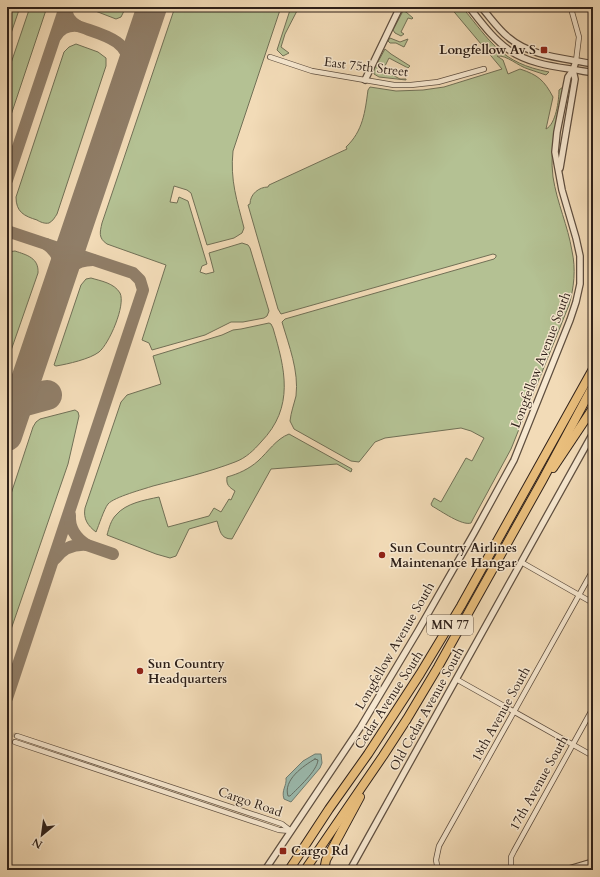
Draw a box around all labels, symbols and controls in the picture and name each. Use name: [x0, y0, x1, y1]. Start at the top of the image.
place label: Longfellow Av S: [439, 41, 536, 59]
marker: Longfellow Av S: [539, 45, 549, 55]
street label: East 75th Street: [323, 53, 409, 81]
street label: Longfellow Avenue South: [507, 289, 575, 431]
place label: Sun Country Airlines Maintenance Hangar: [390, 539, 517, 572]
marker: Sun Country Airlines Maintenance Hangar: [377, 550, 387, 560]
street label: Longfellow Avenue South: [351, 579, 439, 713]
road number: MN 77: [427, 615, 473, 635]
street label: Old Cedar Avenue South: [385, 644, 469, 774]
street label: Cedar Avenue South: [350, 647, 428, 753]
place label: Sun Country Headquarters: [148, 655, 227, 688]
street label: 18th Avenue South: [468, 663, 534, 765]
marker: Sun Country Headquarters: [135, 666, 145, 676]
street label: 17th Avenue South: [506, 732, 572, 834]
street label: Cargo Road: [216, 783, 285, 821]
north arrow: [22, 815, 62, 855]
text: N: [29, 834, 45, 852]
place label: Cargo Rd: [291, 842, 349, 860]
marker: Cargo Rd: [278, 846, 288, 856]

